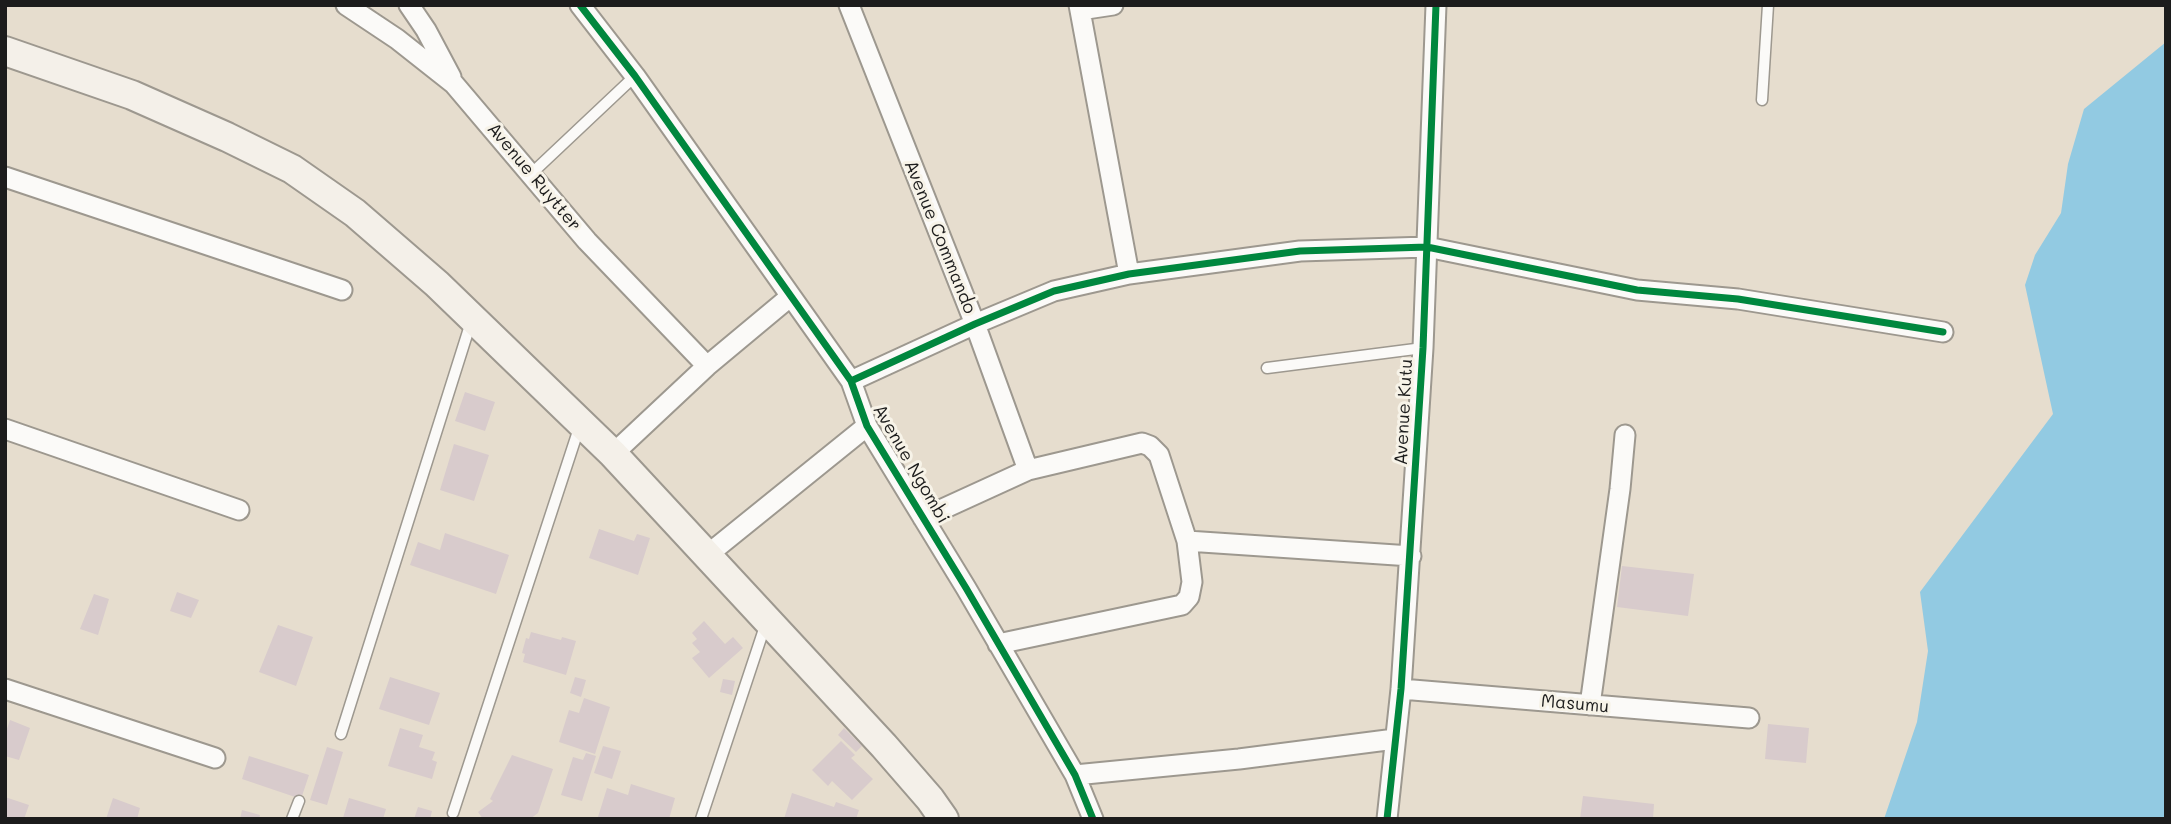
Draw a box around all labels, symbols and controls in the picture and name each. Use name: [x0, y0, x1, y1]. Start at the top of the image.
street label: Avenue Ruytter: [482, 118, 586, 236]
street label: Avenue Commando: [899, 157, 981, 317]
street label: Avenue Kutu: [1390, 358, 1418, 466]
street label: Avenue Ngombi: [868, 401, 954, 527]
street label: Masumu: [1540, 690, 1610, 718]

